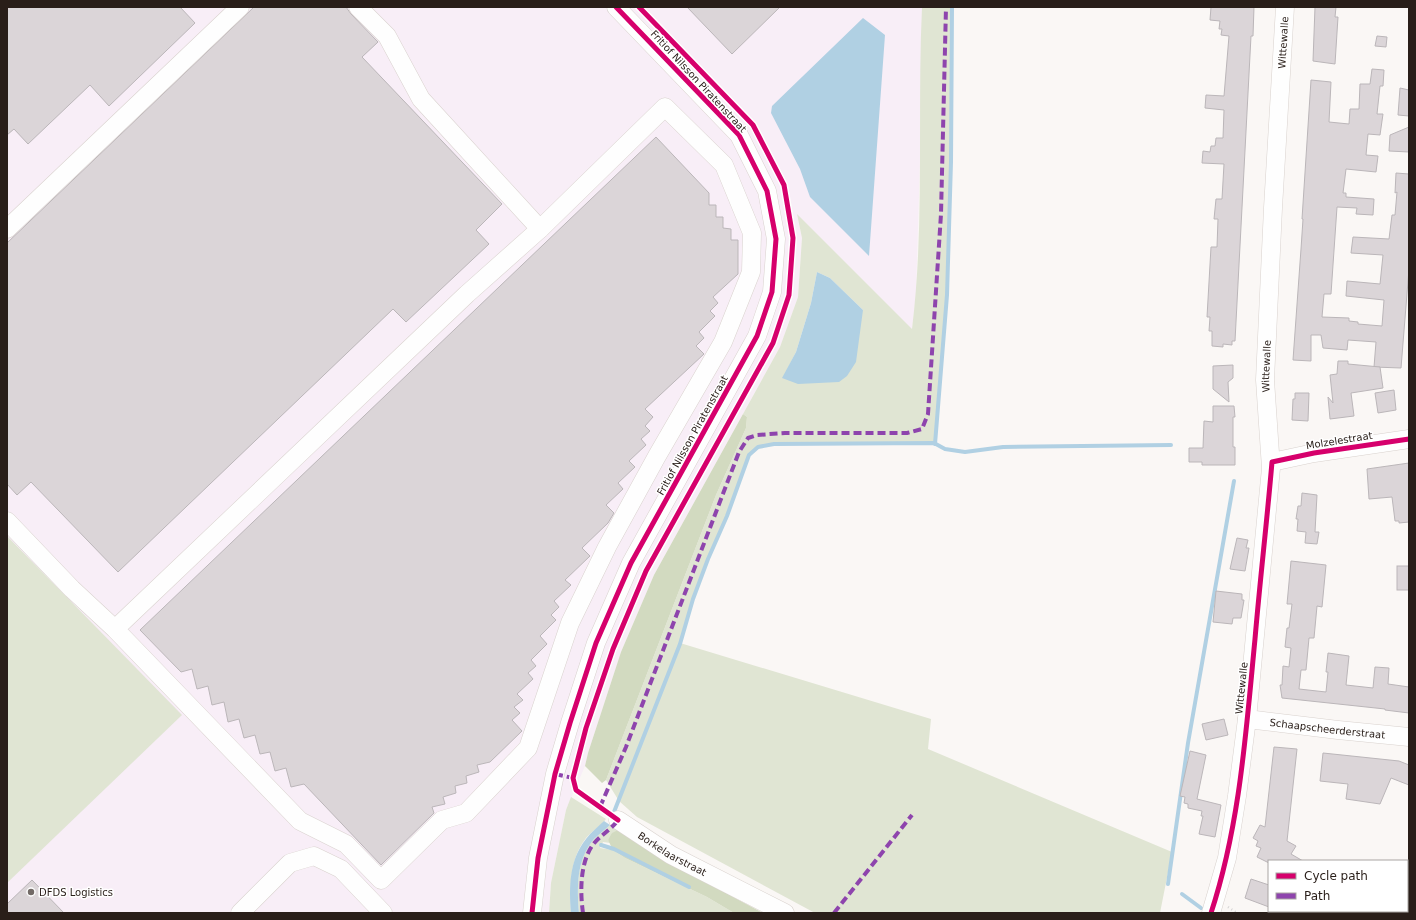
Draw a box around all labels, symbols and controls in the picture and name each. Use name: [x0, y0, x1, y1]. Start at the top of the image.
street label: Wittewalle: [1276, 16, 1290, 69]
street label: Fritiof Nilsson Piratenstraat: [649, 28, 749, 135]
street label: Wittewalle: [1260, 340, 1273, 393]
street label: Fritiof Nilsson Piratenstraat: [655, 373, 730, 497]
street label: Molzelestraat: [1305, 430, 1373, 451]
street label: Wittewalle: [1233, 661, 1250, 715]
street label: Schaapscheerderstraat: [1269, 717, 1386, 741]
street label: Borkelaarstraat: [636, 830, 708, 878]
legend: [1268, 860, 1408, 912]
text: Cycle path: [1304, 869, 1368, 883]
marker: DFDS Logistics: [26, 887, 36, 897]
place label: DFDS Logistics: [39, 887, 113, 898]
text: Path: [1304, 889, 1330, 903]

